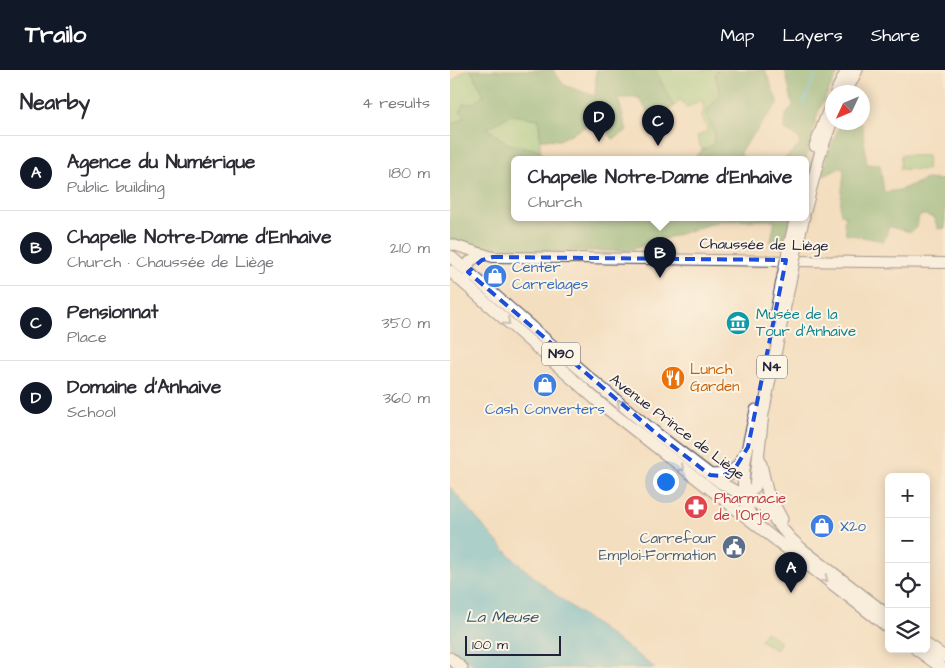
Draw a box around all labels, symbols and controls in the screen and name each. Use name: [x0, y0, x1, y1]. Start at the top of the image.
text: Trailo: [25, 18, 86, 52]
text: Map: [720, 23, 754, 48]
text: Layers: [782, 23, 843, 48]
text: Share: [871, 23, 920, 48]
north arrow: [825, 85, 870, 130]
text: Nearby: [20, 88, 90, 117]
text: 4 results: [362, 92, 430, 114]
pin: D: [583, 101, 615, 142]
pin: C: [642, 105, 674, 146]
text: Agence du Numérique: [67, 149, 255, 176]
popup: [511, 156, 809, 221]
text: A: [31, 162, 41, 184]
text: 180 m: [389, 162, 430, 184]
text: Chapelle Notre-Dame d'Enhaive: [528, 164, 792, 191]
text: Public building: [67, 176, 165, 198]
text: Church: [528, 191, 582, 213]
text: Chapelle Notre-Dame d'Enhaive: [67, 224, 332, 251]
street label: Chaussée de Liège: [699, 233, 829, 258]
text: B: [30, 237, 42, 259]
text: 210 m: [390, 237, 430, 259]
pin: B: [644, 237, 676, 278]
text: Church · Chaussée de Liège: [67, 251, 274, 273]
place label: Center Carrelages: [512, 257, 589, 296]
shop icon: Center Carrelages: [482, 263, 508, 289]
text: Pensionnat: [67, 299, 158, 326]
place label: Musée de la Tour d’Anhaive: [756, 304, 856, 342]
museum icon: Musée de la Tour d’Anhaive: [725, 310, 751, 336]
text: C: [30, 312, 42, 334]
text: 350 m: [382, 312, 430, 334]
one-way arrow: [501, 316, 510, 325]
text: Place: [67, 326, 107, 348]
road number: N90: [542, 342, 580, 366]
road number: N4: [757, 356, 787, 378]
place label: Lunch Garden: [690, 359, 740, 397]
restaurant icon: Lunch Garden: [660, 365, 686, 391]
street label: Avenue Prince de Liège: [604, 369, 749, 486]
shop icon: Cash Converters: [532, 372, 558, 398]
text: Domaine d'Anhaive: [67, 374, 221, 401]
text: D: [31, 387, 41, 409]
text: 360 m: [383, 387, 430, 409]
place label: Cash Converters: [485, 399, 605, 420]
one-way arrow: [617, 400, 626, 408]
text: School: [67, 401, 116, 423]
one-way arrow: [676, 462, 685, 471]
your location: [653, 469, 679, 495]
map controls: [885, 473, 930, 653]
button: +: [885, 473, 930, 518]
place label: Pharmacie de l'Orjo: [714, 488, 786, 526]
pharmacy icon: Pharmacie de l'Orjo: [683, 494, 709, 520]
shop icon: X2o: [809, 513, 835, 539]
place label: X2o: [840, 516, 867, 537]
button: −: [885, 518, 930, 563]
place label: Carrefour Emploi-Formation: [599, 528, 716, 566]
public building icon: Carrefour Emploi-Formation: [721, 534, 747, 560]
pin: A: [775, 552, 807, 593]
button: locate: [885, 563, 930, 608]
one-way arrow: [819, 573, 829, 582]
water label: La Meuse: [466, 606, 540, 628]
button: layers: [885, 608, 930, 653]
scale bar: [465, 633, 561, 656]
text: 100 m: [472, 635, 508, 655]

